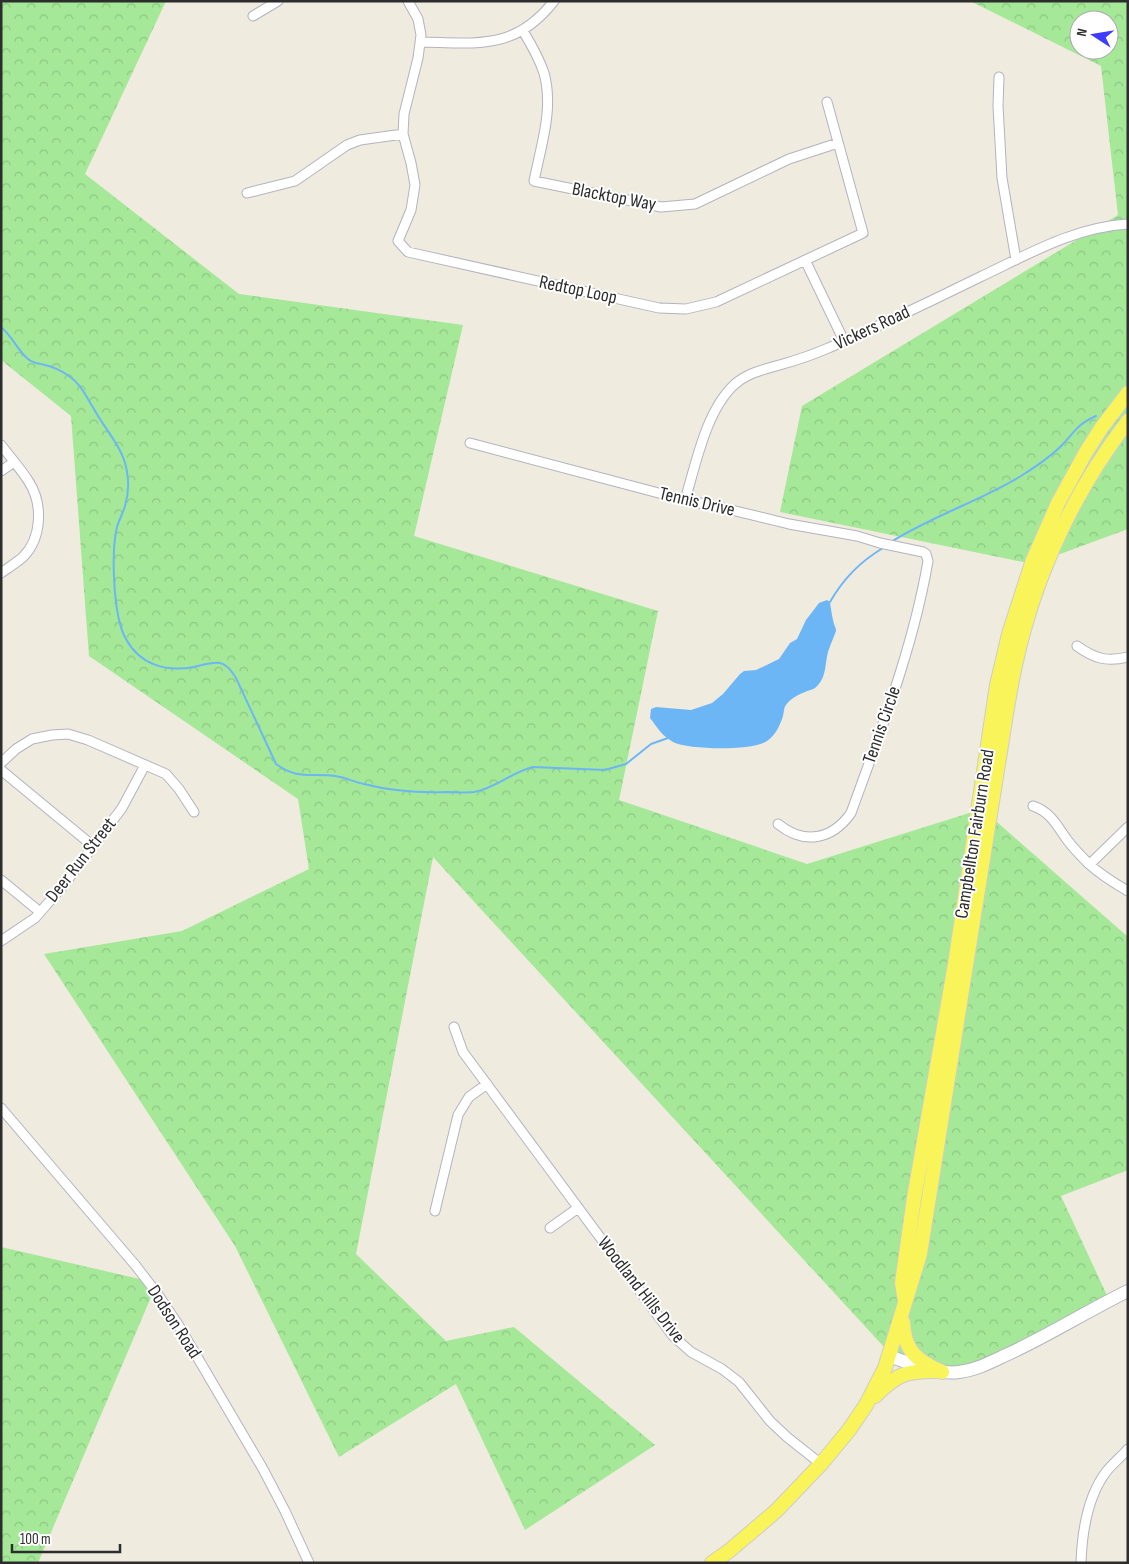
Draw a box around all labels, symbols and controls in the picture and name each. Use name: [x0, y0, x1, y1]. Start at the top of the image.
north arrow: [1069, 10, 1119, 60]
text: N: [1073, 27, 1091, 38]
street label: Blacktop Way: [570, 178, 659, 217]
street label: Redtop Loop: [537, 271, 619, 309]
street label: Vickers Road: [830, 300, 914, 356]
street label: Tennis Drive: [657, 482, 737, 522]
street label: Tennis Circle: [858, 683, 906, 767]
street label: Campbellton Fairburn Road: [950, 748, 1000, 920]
street label: Deer Run Street: [41, 813, 121, 907]
street label: Woodland Hills Drive: [592, 1232, 690, 1348]
street label: Dodson Road: [142, 1281, 206, 1363]
scale bar: [12, 1522, 120, 1554]
text: 100 m: [20, 1530, 51, 1549]

